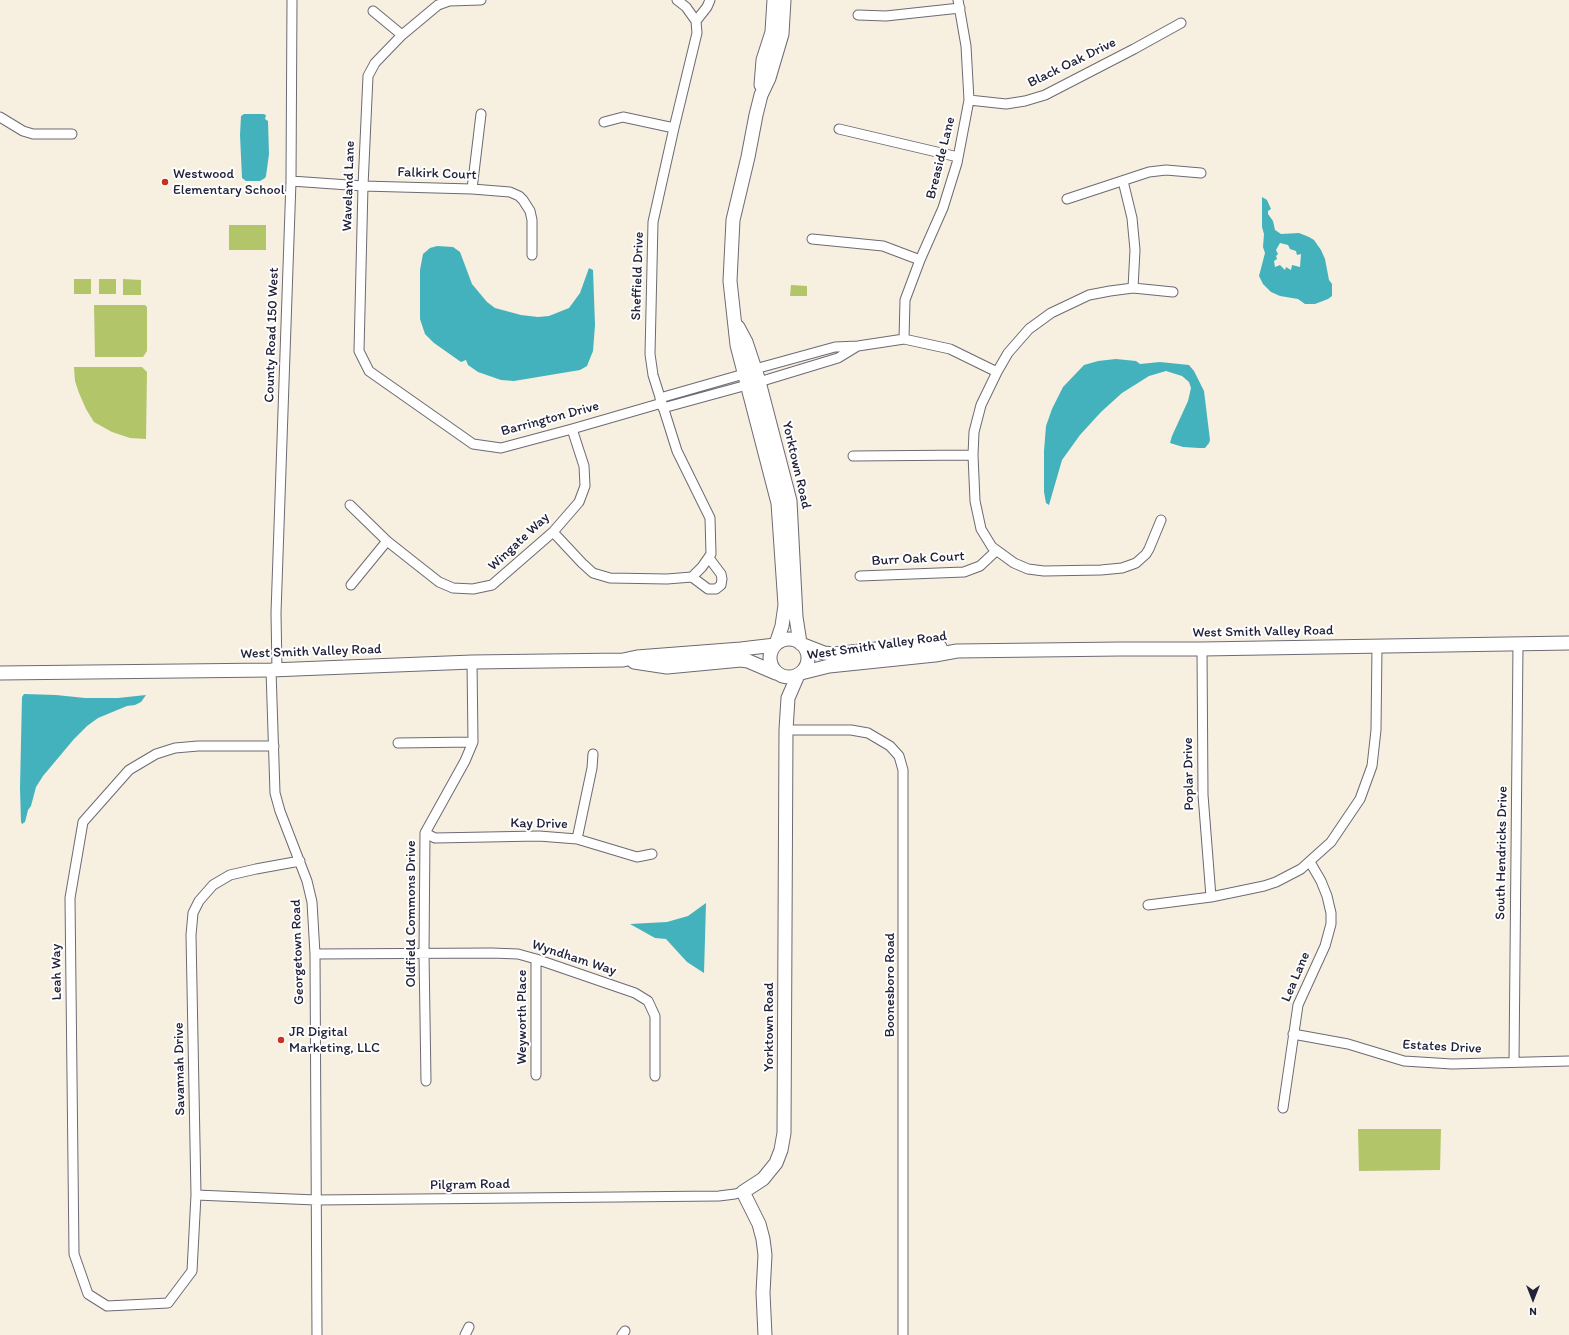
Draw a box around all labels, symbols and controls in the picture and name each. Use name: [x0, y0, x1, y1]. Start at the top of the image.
street label: Black Oak Drive: [1025, 34, 1119, 92]
street label: Breaside Lane: [923, 115, 959, 201]
street label: Waveland Lane: [339, 140, 359, 232]
street label: Falkirk Court: [397, 164, 477, 184]
place label: Westwood Elementary School: [173, 166, 285, 198]
marker: Westwood Elementary School: [160, 177, 170, 187]
street label: Sheffield Drive: [628, 231, 648, 321]
street label: County Road 150 West: [261, 267, 283, 403]
street label: Barrington Drive: [499, 398, 601, 440]
street label: Yorktown Road: [778, 419, 814, 511]
street label: Wingate Way: [485, 509, 553, 575]
street label: Burr Oak Court: [871, 548, 965, 570]
street label: West Smith Valley Road: [1192, 622, 1334, 642]
street label: West Smith Valley Road: [806, 628, 948, 664]
street label: West Smith Valley Road: [240, 641, 382, 663]
street label: Poplar Drive: [1180, 737, 1198, 811]
street label: South Hendricks Drive: [1492, 786, 1512, 920]
street label: Kay Drive: [510, 815, 568, 833]
street label: Oldfield Commons Drive: [403, 840, 419, 988]
street label: Georgetown Road: [288, 899, 308, 1005]
street label: Boonesboro Road: [882, 933, 898, 1037]
street label: Wyndham Way: [530, 936, 618, 980]
street label: Leah Way: [48, 944, 66, 1000]
street label: Lea Lane: [1278, 949, 1314, 1005]
street label: Weyworth Place: [514, 970, 530, 1064]
street label: Yorktown Road: [761, 982, 777, 1072]
street label: Savannah Drive: [171, 1022, 189, 1116]
place label: JR Digital Marketing, LLC: [289, 1024, 380, 1056]
marker: JR Digital Marketing, LLC: [276, 1035, 286, 1045]
street label: Estates Drive: [1402, 1037, 1482, 1057]
street label: Pilgram Road: [430, 1176, 510, 1194]
north arrow: [1513, 1279, 1553, 1319]
text: N: [1529, 1305, 1537, 1318]

